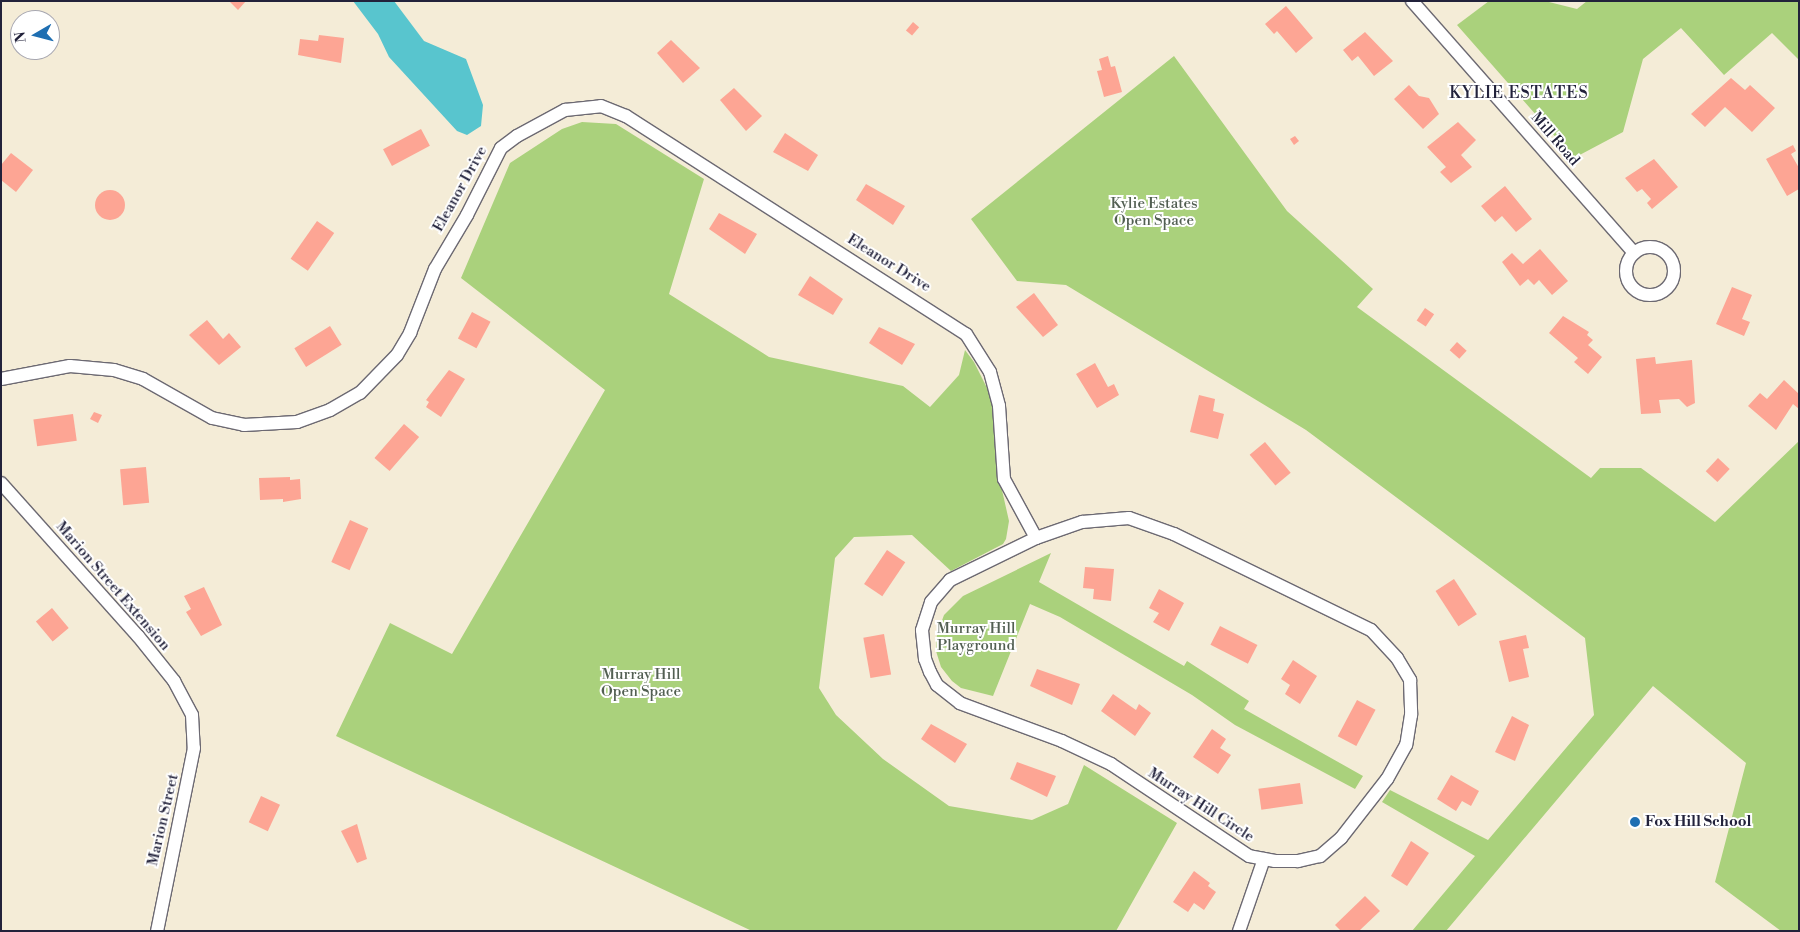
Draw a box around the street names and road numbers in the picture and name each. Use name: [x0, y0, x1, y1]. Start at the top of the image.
street label: Mill Road: [1527, 109, 1583, 169]
street label: Eleanor Drive: [429, 143, 491, 235]
street label: Eleanor Drive: [844, 230, 934, 296]
street label: Marion Street Extension: [52, 518, 174, 654]
street label: Murray Hill Circle: [1145, 764, 1257, 846]
street label: Marion Street: [144, 772, 182, 868]

